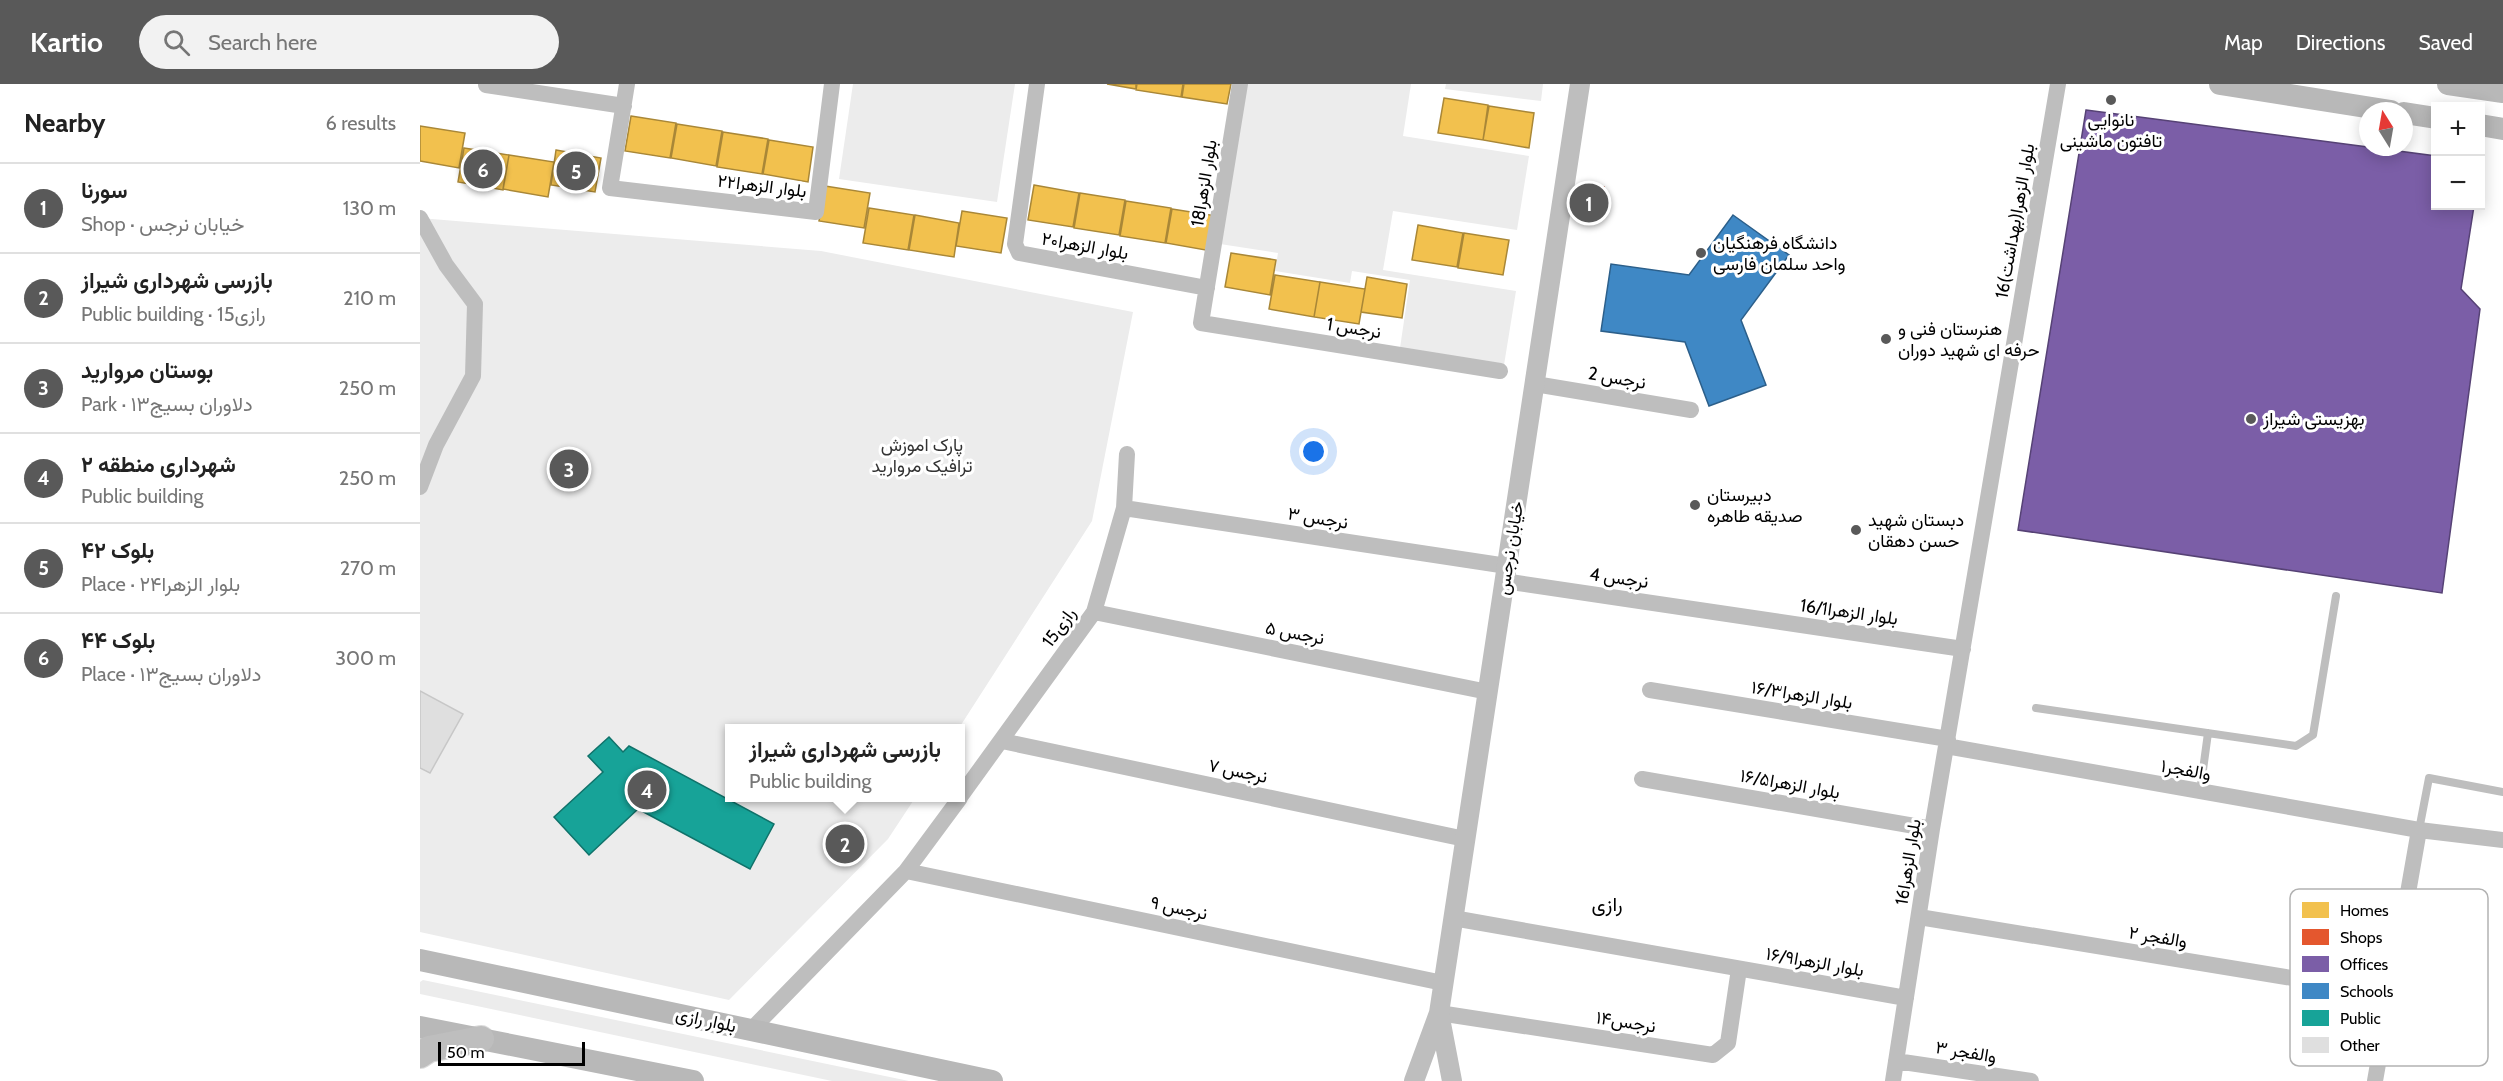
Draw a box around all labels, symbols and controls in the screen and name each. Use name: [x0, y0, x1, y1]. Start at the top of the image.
search box: [139, 15, 559, 69]
text: Kartio: [30, 25, 103, 59]
icon: search: [160, 26, 193, 59]
text: Search here: [208, 29, 317, 56]
text: Map: [2224, 30, 2263, 55]
text: Directions: [2296, 30, 2385, 55]
text: Saved: [2418, 30, 2473, 55]
marker: نانوایی تافتون ماشینی: [2104, 93, 2118, 107]
north arrow: [2359, 102, 2413, 156]
map controls: [2431, 102, 2485, 210]
button: +: [2431, 102, 2485, 156]
text: Nearby: [24, 107, 105, 139]
place label: نانوایی تافتون ماشینی: [2060, 109, 2162, 152]
text: 6 results: [325, 111, 396, 135]
street label: 18بلوار الزهرا: [1186, 138, 1222, 228]
street label: 16بلوار الزهرا(بهداشت): [1991, 142, 2039, 300]
pin: 6: [464, 146, 502, 191]
pin: 5: [556, 148, 596, 194]
button: −: [2431, 156, 2485, 210]
street label: بلوار الزهرا۲۲: [716, 170, 808, 202]
text: سورنا: [81, 177, 128, 204]
pin: 1: [1570, 180, 1608, 226]
text: 1: [40, 196, 47, 220]
text: 130 m: [343, 196, 396, 220]
text: Shop · خیابان نرجس: [81, 212, 244, 236]
street label: بلوار الزهرا۲۰: [1040, 228, 1130, 264]
place label: دانشگاه فرهنگیان واحد سلمان فارسی: [1713, 232, 1846, 275]
marker: دانشگاه فرهنگیان واحد سلمان فارسی: [1694, 246, 1708, 260]
text: بازرسی شهرداری شیراز: [81, 267, 273, 294]
text: 2: [38, 286, 49, 310]
text: 210 m: [343, 286, 396, 310]
text: Public building · 15رازی: [81, 302, 266, 326]
street label: 1 نرجس: [1325, 313, 1383, 343]
place label: هنرستان فنی و حرفه ای شهید دوران: [1898, 318, 2040, 361]
marker: هنرستان فنی و حرفه ای شهید دوران: [1879, 332, 1893, 346]
text: بوستان مروارید: [81, 357, 213, 384]
street label: 2 نرجس: [1586, 362, 1648, 394]
text: 3: [38, 376, 49, 400]
text: 250 m: [339, 376, 396, 400]
text: Park · دلاوران بسیج۱۳: [81, 392, 253, 416]
place label: بهزیستی شیراز: [2262, 408, 2365, 430]
marker: بهزیستی شیراز: [2244, 412, 2258, 426]
park label: پارک اموزش ترافیک مروارید: [872, 434, 972, 477]
your location: [1299, 437, 1328, 466]
pin: 3: [550, 446, 588, 492]
text: شهرداری منطقه ۲: [81, 451, 236, 478]
text: 4: [37, 466, 50, 490]
text: 250 m: [339, 466, 396, 490]
text: Public building: [81, 484, 203, 508]
place label: دبیرستان صدیقه طاهره: [1707, 484, 1802, 527]
marker: دبیرستان صدیقه طاهره: [1688, 498, 1702, 512]
street label: خیابان نرجس: [1492, 500, 1528, 596]
street label: نرجس ۳: [1286, 502, 1350, 534]
place label: دبستان شهید حسن دهقان: [1868, 509, 1964, 552]
marker: دبستان شهید حسن دهقان: [1849, 523, 1863, 537]
text: بلوک ۴۲: [81, 537, 154, 564]
text: 5: [38, 556, 49, 580]
text: 270 m: [340, 556, 396, 580]
street label: 4 نرجس: [1588, 563, 1650, 593]
text: Place · بلوار الزهرا۲۴: [81, 572, 240, 596]
street label: بلوار الزهرا16/1: [1799, 594, 1899, 630]
street label: 15رازی: [1037, 603, 1081, 651]
street label: نرجس ۵: [1264, 617, 1326, 649]
text: بلوک ۴۴: [81, 627, 155, 654]
text: 6: [38, 646, 49, 670]
text: 300 m: [335, 646, 396, 670]
text: Place · دلاوران بسیج۱۳: [81, 662, 261, 686]
street label: بلوار الزهرا۱۶/۳: [1750, 676, 1854, 714]
popup: [725, 724, 965, 802]
text: بازرسی شهرداری شیراز: [749, 736, 941, 763]
street label: نرجس ۷: [1207, 754, 1269, 788]
street label: والفجر۱: [2159, 755, 2213, 785]
street label: بلوار الزهرا۱۶/۵: [1738, 764, 1842, 804]
pin: 4: [628, 768, 666, 812]
text: Public building: [749, 769, 871, 793]
street label: 16بلوار الزهرا: [1890, 817, 1926, 907]
pin: 2: [826, 822, 864, 867]
legend: [2290, 889, 2488, 1066]
street label: نرجس ۹: [1148, 891, 1210, 925]
district label: رازی: [1591, 892, 1623, 917]
text: Homes: [2340, 901, 2389, 920]
street label: والفجر ۲: [2127, 922, 2189, 952]
text: Shops: [2340, 928, 2383, 947]
street label: بلوار الزهرا۱۶/۹: [1764, 943, 1866, 981]
text: Offices: [2340, 955, 2389, 974]
text: Schools: [2340, 982, 2394, 1001]
street label: بلوار رازی: [674, 1003, 738, 1037]
street label: نرجس۱۴: [1594, 1006, 1658, 1038]
text: Public: [2340, 1009, 2381, 1028]
street label: والفجر ۳: [1934, 1036, 1998, 1068]
text: Other: [2340, 1036, 2381, 1055]
scale bar: [438, 1039, 585, 1066]
text: 50 m: [447, 1043, 484, 1062]

